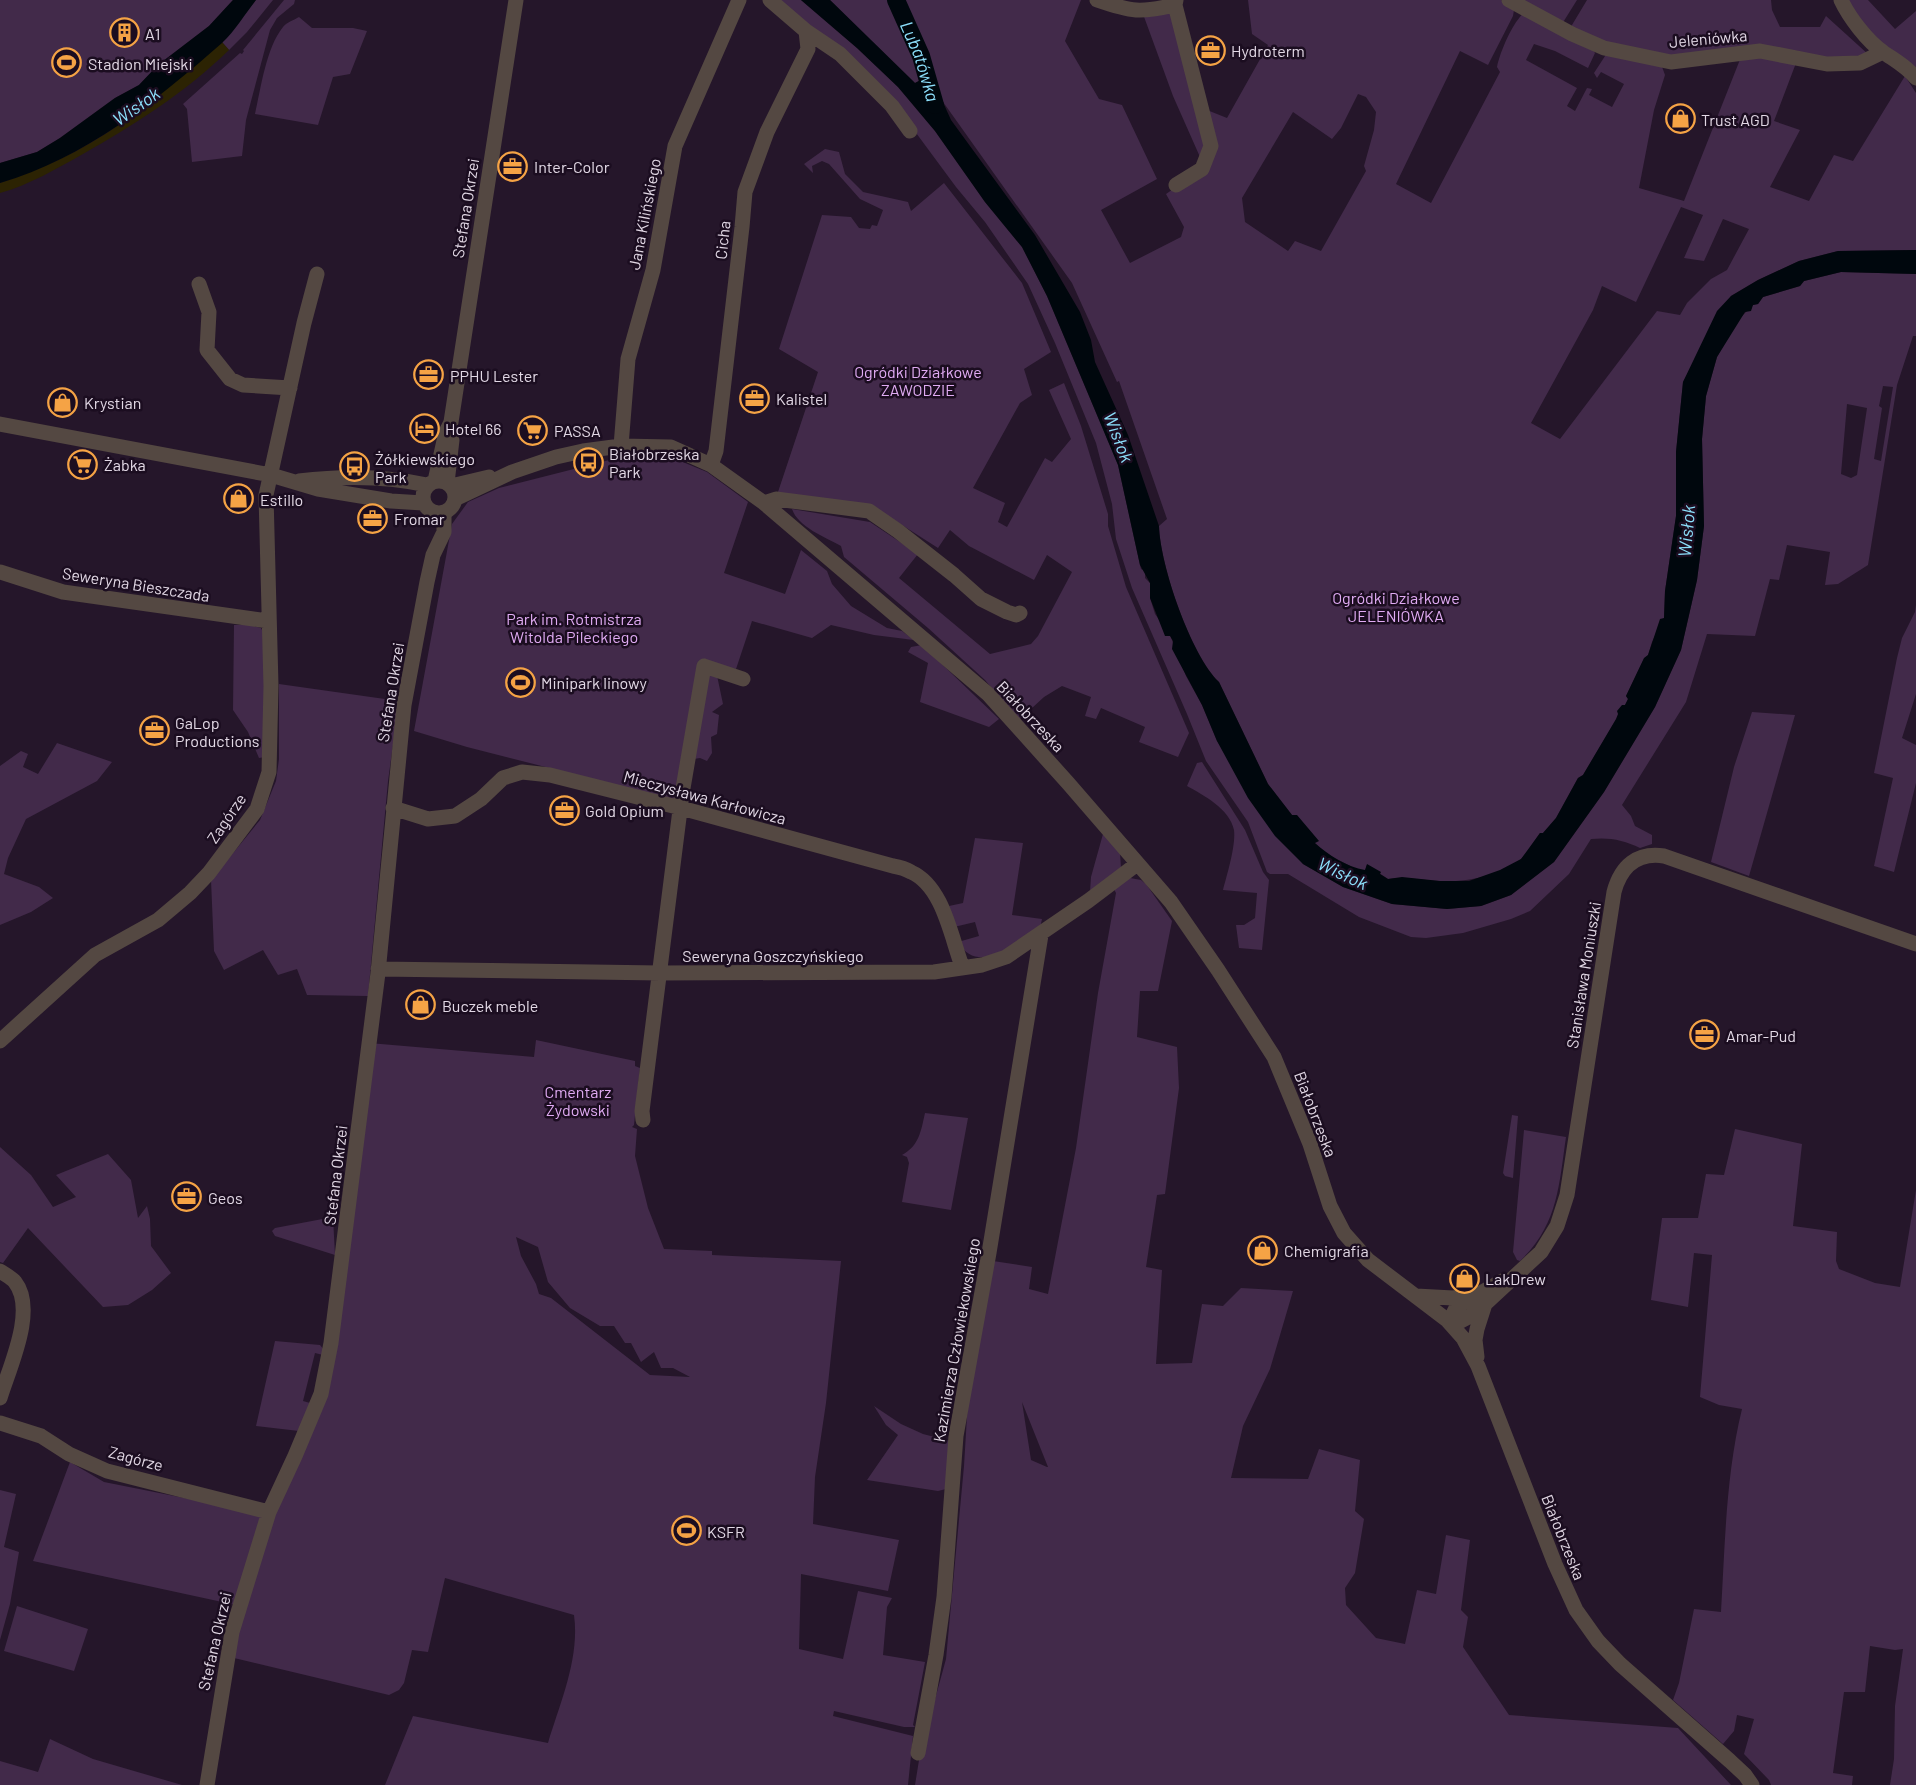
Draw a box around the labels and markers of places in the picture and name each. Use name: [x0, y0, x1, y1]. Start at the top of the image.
building icon: A1: [108, 17, 140, 49]
place label: A1: [145, 24, 160, 43]
office icon: Hydroterm: [1194, 34, 1226, 66]
place label: Hydroterm: [1231, 41, 1305, 60]
sports icon: Stadion Miejski: [51, 47, 83, 79]
place label: Stadion Miejski: [88, 54, 192, 73]
shop icon: Trust AGD: [1664, 103, 1696, 135]
place label: Trust AGD: [1701, 110, 1770, 129]
office icon: Inter-Color: [497, 150, 529, 182]
place label: Inter-Color: [534, 157, 610, 176]
office icon: PPHU Lester: [413, 359, 445, 391]
place label: PPHU Lester: [450, 366, 538, 385]
office icon: Kalistel: [739, 382, 771, 414]
shop icon: Krystian: [47, 386, 79, 418]
place label: Kalistel: [776, 389, 827, 408]
place label: Krystian: [84, 393, 141, 412]
hotel icon: Hotel 66: [408, 412, 440, 444]
supermarket icon: PASSA: [517, 414, 549, 446]
place label: Hotel 66: [445, 419, 502, 438]
place label: PASSA: [554, 421, 601, 440]
place label: Białobrzeska Park: [609, 444, 699, 481]
bus stop icon: Białobrzeska Park: [572, 446, 604, 478]
supermarket icon: Żabka: [67, 448, 99, 480]
place label: Żółkiewskiego Park: [375, 449, 475, 486]
bus stop icon: Żółkiewskiego Park: [338, 451, 370, 483]
place label: Żabka: [104, 455, 146, 474]
shop icon: Estillo: [223, 483, 255, 515]
place label: Estillo: [260, 490, 303, 509]
office icon: Fromar: [357, 502, 389, 534]
place label: Fromar: [394, 509, 445, 528]
sports icon: Minipark linowy: [504, 666, 536, 698]
place label: Minipark linowy: [541, 673, 647, 692]
place label: GaLop Productions: [175, 713, 260, 750]
office icon: GaLop Productions: [138, 715, 170, 747]
office icon: Gold Opium: [548, 794, 580, 826]
place label: Gold Opium: [585, 801, 664, 820]
shop icon: Buczek meble: [405, 989, 437, 1021]
place label: Buczek meble: [442, 996, 538, 1015]
office icon: Amar-Pud: [1689, 1019, 1721, 1051]
place label: Amar-Pud: [1726, 1026, 1796, 1045]
office icon: Geos: [171, 1181, 203, 1213]
place label: Geos: [208, 1188, 243, 1207]
shop icon: Chemigrafia: [1247, 1234, 1279, 1266]
place label: Chemigrafia: [1284, 1241, 1369, 1260]
shop icon: LakDrew: [1448, 1262, 1480, 1294]
place label: LakDrew: [1485, 1269, 1546, 1288]
sports icon: KSFR: [670, 1515, 702, 1547]
place label: KSFR: [707, 1522, 745, 1541]

